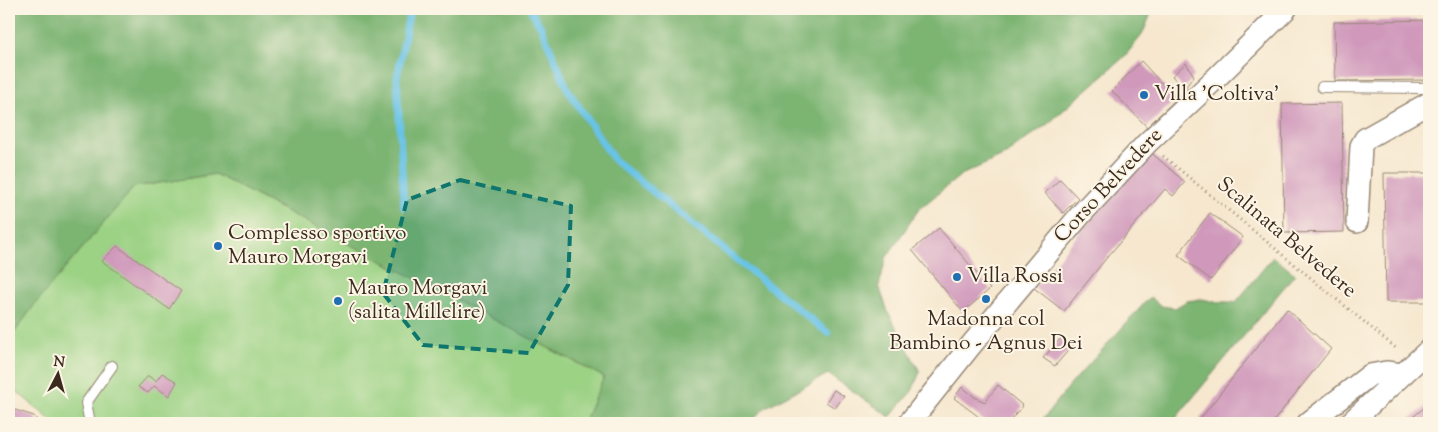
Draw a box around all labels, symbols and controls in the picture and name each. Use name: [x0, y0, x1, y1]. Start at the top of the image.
place label: Villa 'Coltiva': [1154, 80, 1279, 110]
marker: Villa 'Coltiva': [1138, 89, 1150, 101]
street label: Corso Belvedere: [1048, 122, 1170, 250]
street label: Scalinata Belvedere: [1209, 170, 1363, 306]
place label: Complesso sportivo Mauro Morgavi: [228, 219, 407, 273]
marker: Complesso sportivo Mauro Morgavi: [212, 240, 224, 252]
place label: Villa Rossi: [967, 262, 1063, 292]
marker: Villa Rossi: [951, 271, 963, 283]
place label: Mauro Morgavi (salita Millelire): [348, 274, 488, 328]
marker: Madonna col Bambino - Agnus Dei: [980, 293, 992, 305]
marker: Mauro Morgavi (salita Millelire): [332, 295, 344, 307]
place label: Madonna col Bambino - Agnus Dei: [889, 305, 1083, 359]
north arrow: [32, 350, 82, 400]
text: N: [53, 353, 66, 374]

